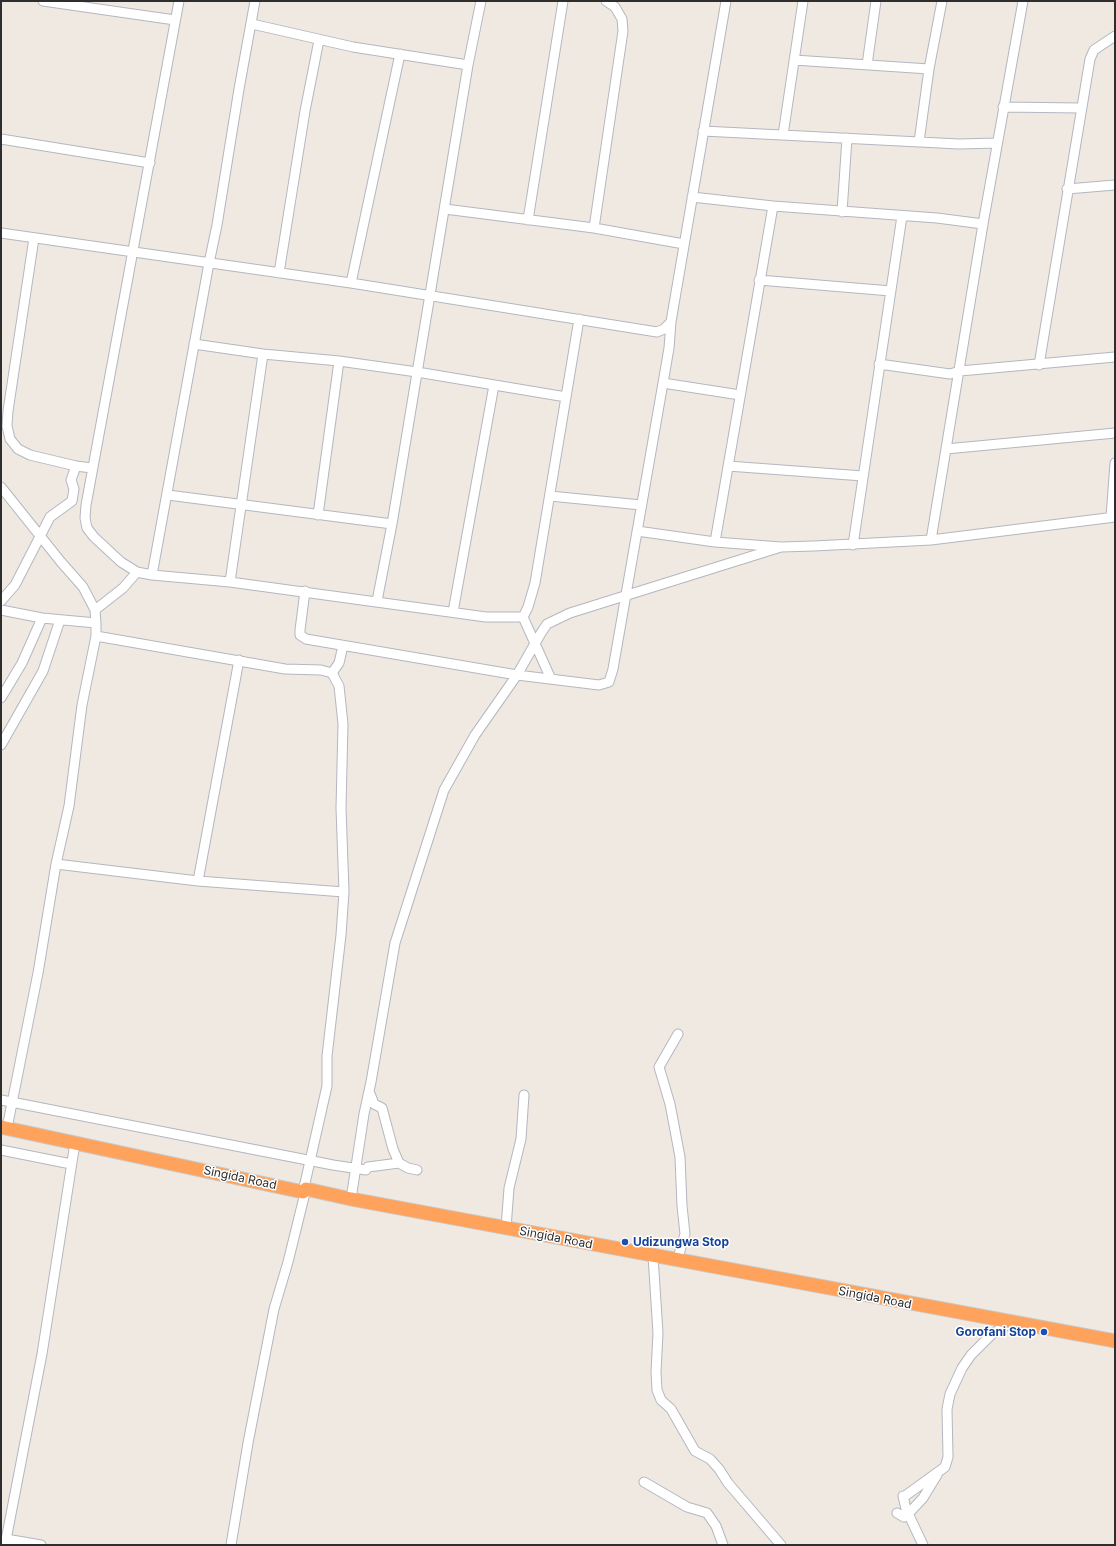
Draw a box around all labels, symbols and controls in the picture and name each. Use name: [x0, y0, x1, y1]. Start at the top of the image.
street label: Singida Road: [202, 1163, 278, 1193]
street label: Singida Road: [518, 1224, 594, 1252]
place label: Udizungwa Stop: [633, 1235, 729, 1249]
marker: Udizungwa Stop: [620, 1237, 630, 1247]
street label: Singida Road: [837, 1284, 913, 1312]
place label: Gorofani Stop: [956, 1325, 1036, 1339]
marker: Gorofani Stop: [1039, 1327, 1049, 1337]

